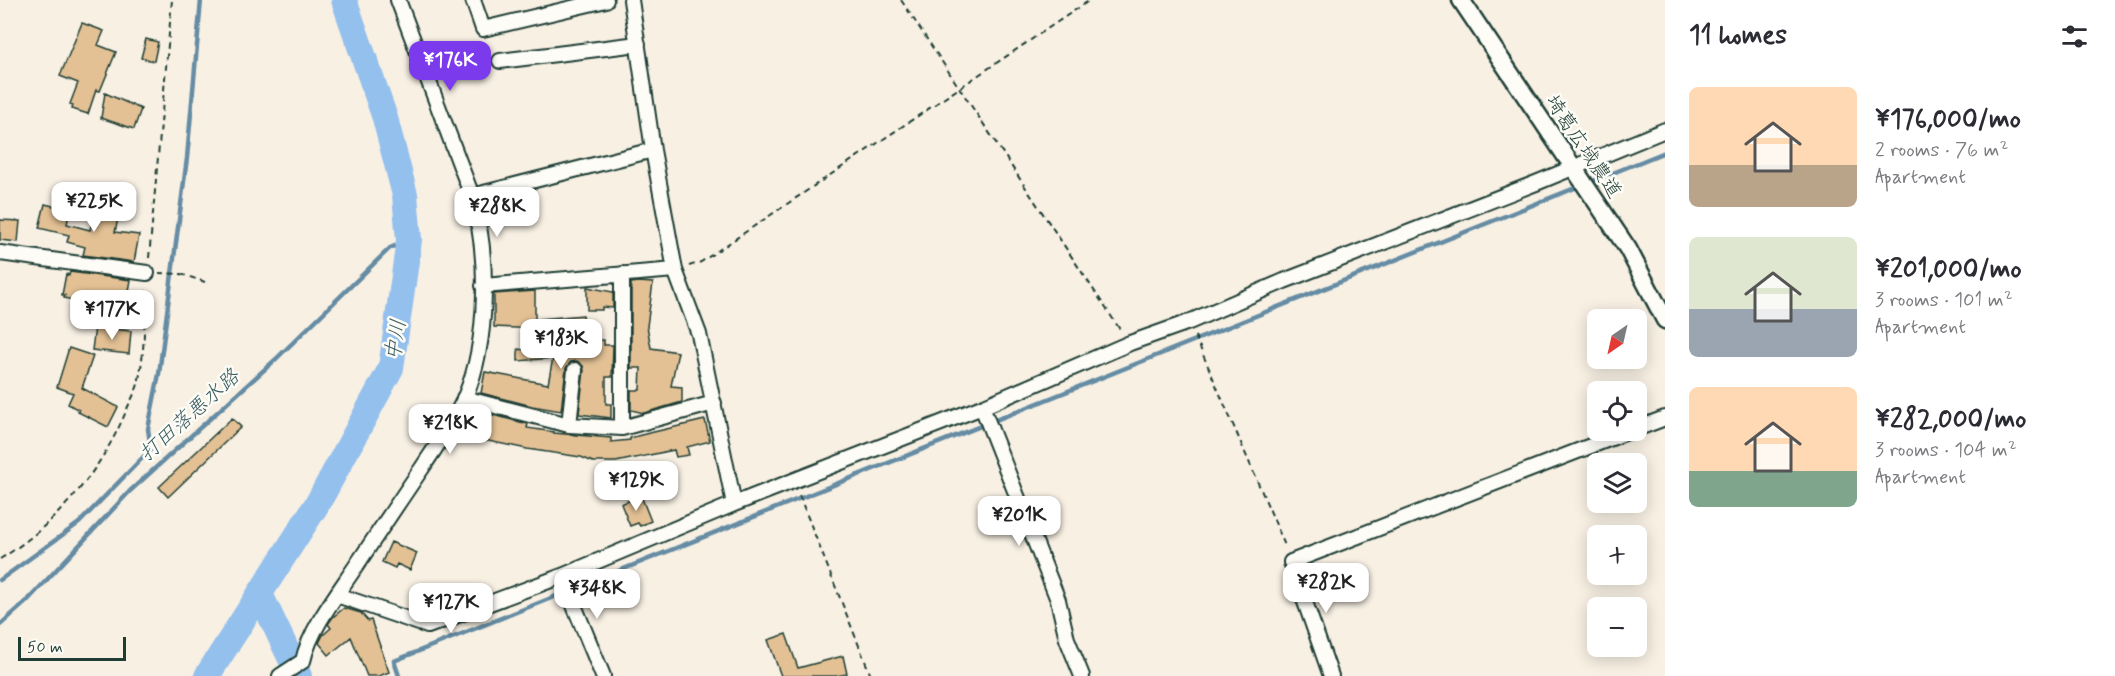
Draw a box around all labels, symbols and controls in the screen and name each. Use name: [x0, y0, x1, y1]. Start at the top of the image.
text: 11 homes: [1689, 19, 1787, 53]
icon: filters: [2058, 20, 2091, 53]
pin: ¥176K: [408, 41, 492, 92]
text: ¥176K: [423, 47, 477, 74]
street label: 埼葛広域農道: [1538, 90, 1628, 204]
text: ¥176,000/mo: [1875, 103, 2021, 137]
icon: home: [1737, 111, 1809, 183]
text: 2 rooms · 76 m²: [1875, 137, 2008, 164]
text: Apartment: [1875, 164, 1966, 191]
pin: ¥225K: [52, 182, 136, 233]
pin: ¥288K: [455, 187, 539, 238]
text: ¥225K: [65, 188, 123, 215]
text: ¥288K: [468, 193, 526, 220]
text: ¥201,000/mo: [1875, 253, 2022, 287]
icon: home: [1737, 261, 1809, 333]
text: 3 rooms · 101 m²: [1875, 287, 2013, 314]
pin: ¥177K: [70, 290, 154, 341]
text: ¥177K: [84, 296, 140, 323]
north arrow: [1587, 309, 1647, 369]
map controls: [1587, 309, 1647, 657]
text: Apartment: [1875, 314, 1966, 341]
water label: 中川: [379, 317, 413, 363]
pin: ¥183K: [519, 319, 603, 370]
text: ¥183K: [534, 325, 588, 352]
water label: 打田落悪水路: [133, 363, 247, 468]
button: locate: [1587, 381, 1647, 441]
text: ¥282,000/mo: [1875, 403, 2026, 437]
pin: ¥218K: [408, 404, 492, 455]
text: ¥218K: [423, 410, 477, 437]
icon: home: [1737, 411, 1809, 483]
text: 3 rooms · 104 m²: [1875, 437, 2017, 464]
button: layers: [1587, 453, 1647, 513]
pin: ¥129K: [594, 461, 678, 512]
text: Apartment: [1875, 464, 1966, 491]
text: ¥129K: [608, 467, 664, 494]
pin: ¥201K: [977, 496, 1061, 547]
text: ¥201K: [992, 502, 1046, 529]
button: +: [1587, 525, 1647, 585]
pin: ¥282K: [1284, 563, 1368, 614]
pin: ¥348K: [555, 569, 639, 620]
text: ¥282K: [1297, 569, 1355, 596]
text: ¥348K: [568, 575, 626, 602]
pin: ¥127K: [409, 583, 493, 634]
text: ¥127K: [423, 589, 479, 616]
button: −: [1587, 597, 1647, 657]
scale bar: [18, 634, 126, 662]
text: 50 m: [27, 637, 63, 658]

